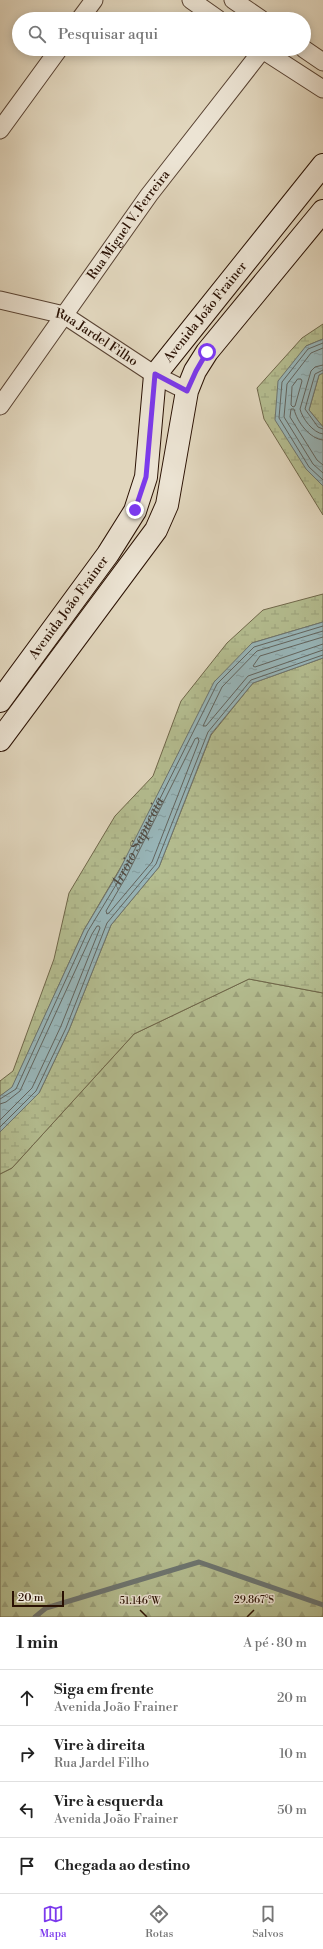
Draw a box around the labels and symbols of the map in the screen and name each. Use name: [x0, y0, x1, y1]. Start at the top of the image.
street label: Rua Miguel V. Ferreira: [84, 167, 174, 283]
street label: Avenida João Frainer: [160, 258, 251, 366]
street label: Rua Jardel Filho: [54, 305, 141, 370]
route start: [198, 343, 216, 361]
route end: [126, 501, 144, 519]
street label: Avenida João Frainer: [25, 552, 112, 663]
water label: Arroio Sapucaia: [106, 794, 168, 893]
scale bar: [12, 1589, 64, 1608]
text: 29.867°S: [234, 1594, 274, 1606]
text: 51.146°W: [119, 1595, 161, 1607]

